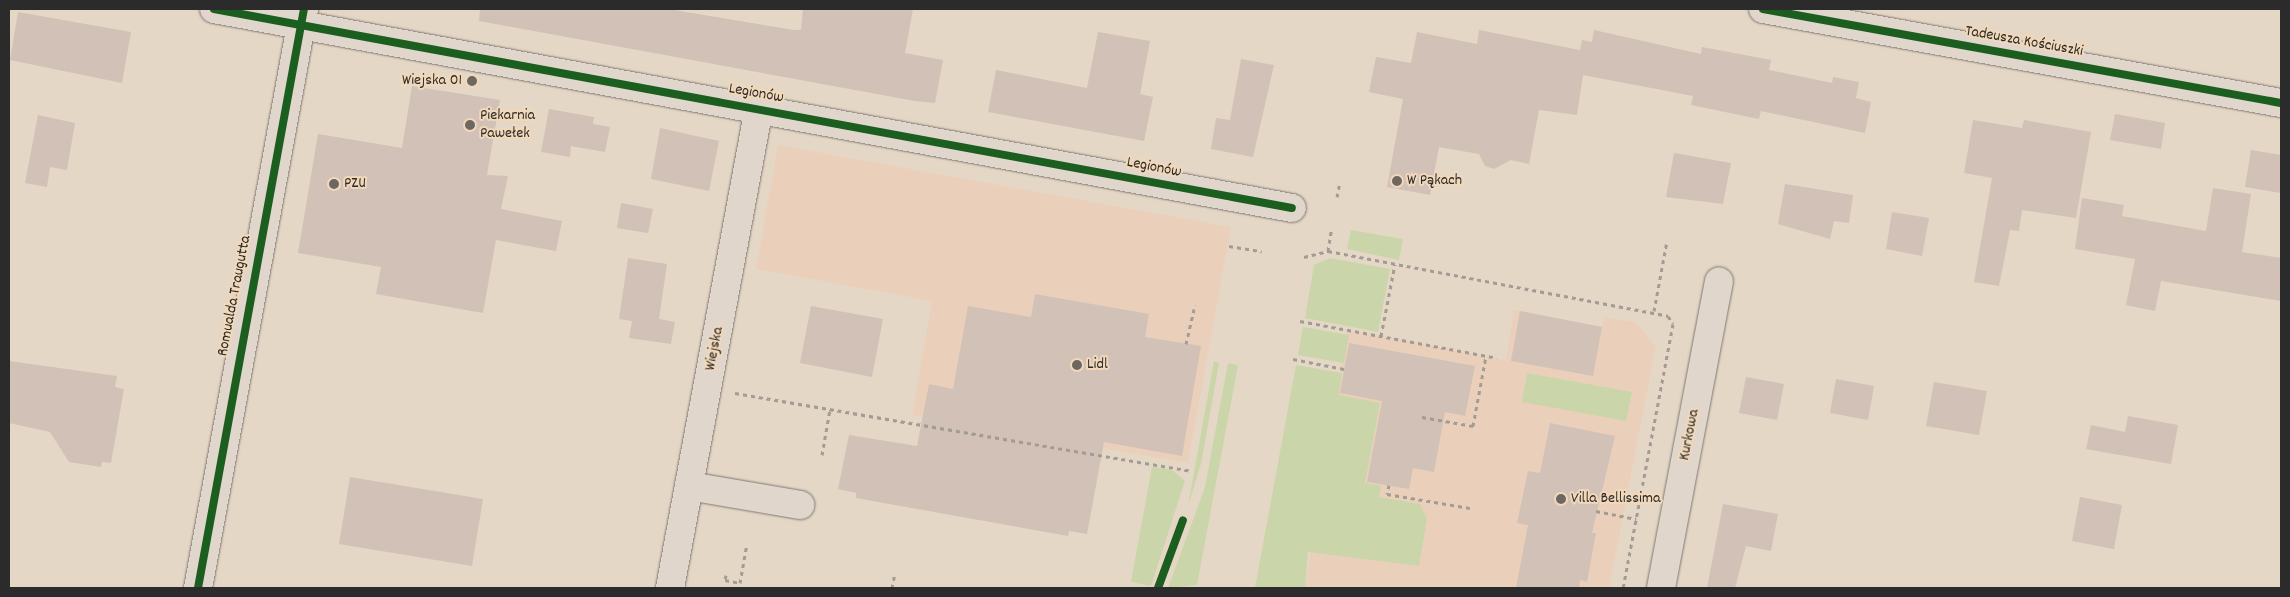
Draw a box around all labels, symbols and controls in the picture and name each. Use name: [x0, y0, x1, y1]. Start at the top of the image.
street label: Tadeusza Kościuszki: [1964, 22, 2084, 62]
place label: Wiejska 01: [402, 71, 462, 91]
marker: Wiejska 01: [466, 75, 478, 87]
street label: Legionów: [727, 80, 785, 108]
place label: Piekarnia Pawełek: [480, 106, 535, 144]
marker: Piekarnia Pawełek: [464, 119, 476, 131]
street label: Legionów: [1125, 153, 1183, 183]
place label: W Pąkach: [1407, 171, 1462, 191]
place label: PZU: [344, 174, 366, 194]
marker: W Pąkach: [1391, 175, 1403, 187]
marker: PZU: [328, 178, 340, 190]
street label: Romualda Traugutta: [214, 234, 256, 358]
street label: Wiejska: [701, 326, 729, 372]
place label: Lidl: [1087, 355, 1108, 375]
marker: Lidl: [1071, 359, 1083, 371]
street label: Kurkowa: [1676, 408, 1704, 462]
place label: Villa Bellissima: [1571, 489, 1660, 509]
marker: Villa Bellissima: [1555, 493, 1567, 505]

